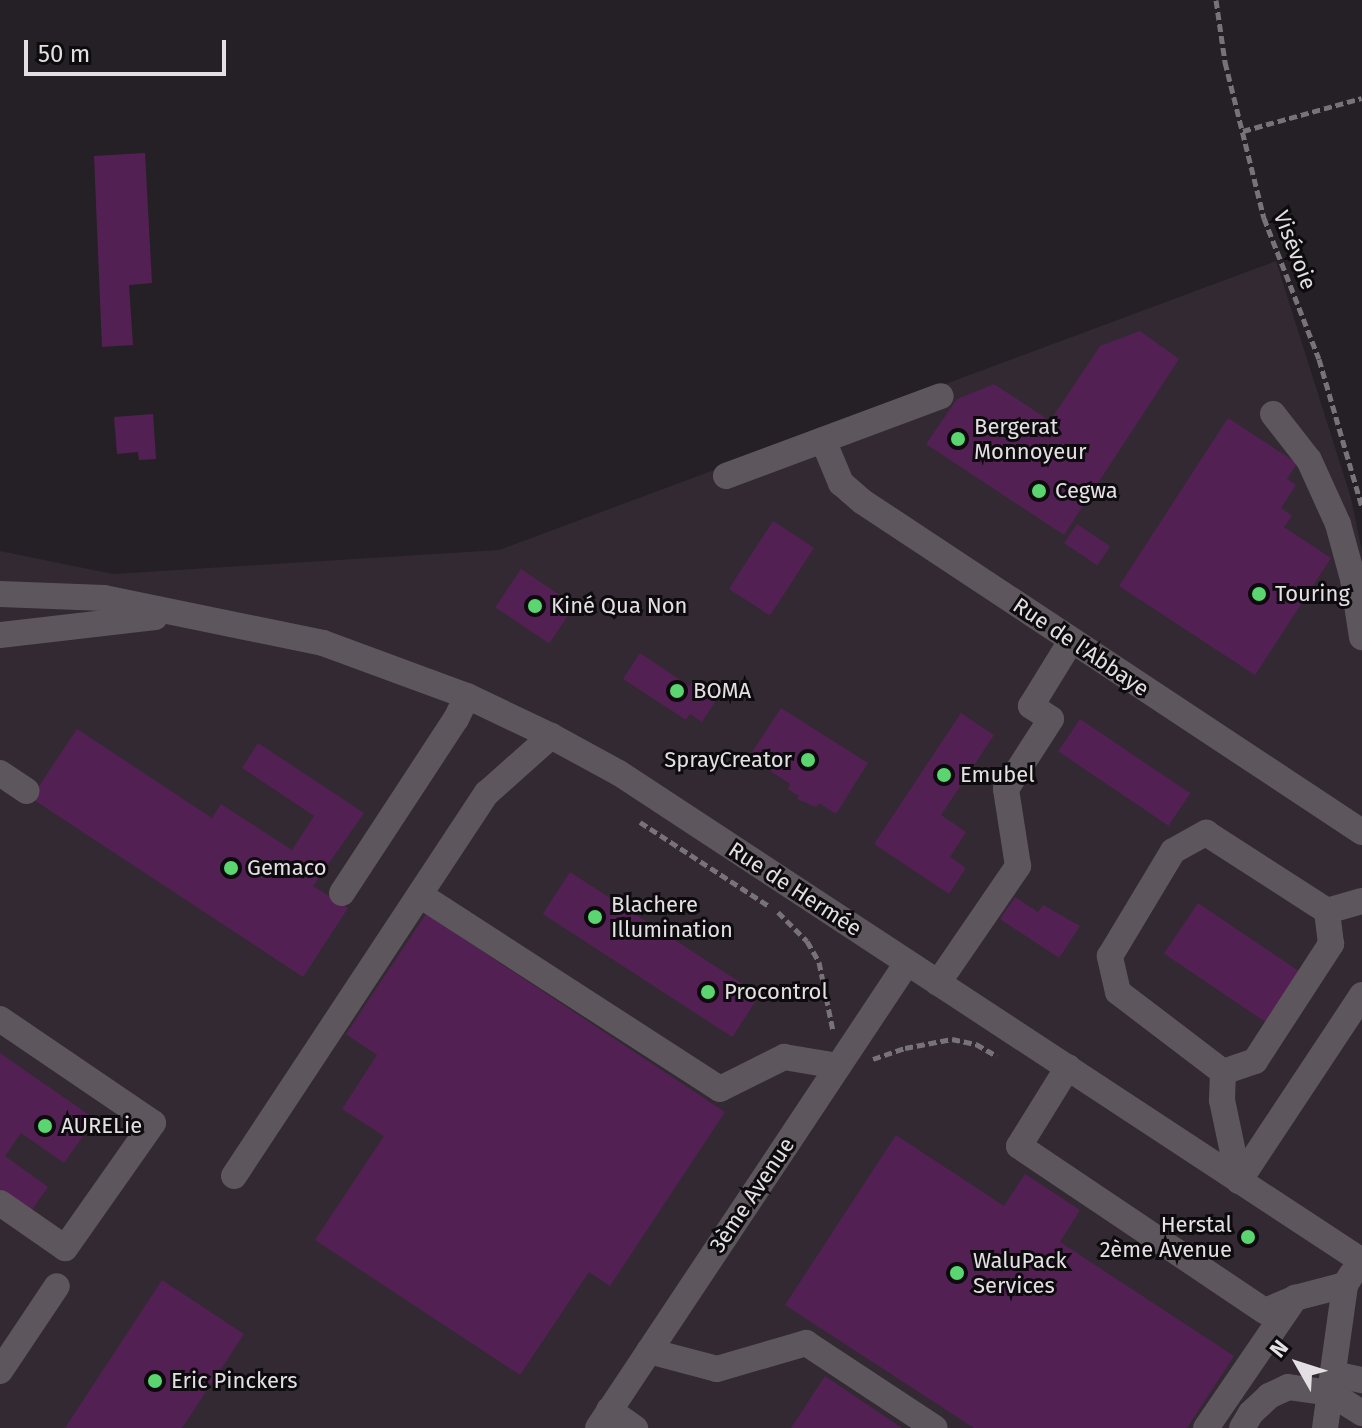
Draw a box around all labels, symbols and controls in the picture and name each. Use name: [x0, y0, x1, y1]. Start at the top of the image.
scale bar: [28, 24, 230, 74]
text: 50 m: [38, 40, 90, 68]
street label: Visévoie: [1268, 207, 1322, 293]
place label: Bergerat Monnoyeur: [974, 413, 1087, 464]
marker: Bergerat Monnoyeur: [949, 430, 967, 448]
place label: Cegwa: [1055, 478, 1118, 504]
marker: Cegwa: [1030, 482, 1048, 500]
place label: Touring: [1275, 581, 1350, 607]
marker: Touring: [1250, 585, 1268, 603]
street label: Rue de l'Abbaye: [1008, 592, 1154, 702]
place label: Kiné Qua Non: [551, 593, 687, 619]
marker: Kiné Qua Non: [526, 597, 544, 615]
place label: BOMA: [693, 678, 751, 704]
marker: BOMA: [668, 682, 686, 700]
place label: SprayCreator: [664, 747, 792, 773]
marker: SprayCreator: [799, 751, 817, 769]
place label: Emubel: [960, 762, 1035, 788]
marker: Emubel: [935, 766, 953, 784]
street label: Rue de Hermée: [724, 836, 866, 942]
place label: Gemaco: [247, 855, 327, 881]
marker: Gemaco: [222, 859, 240, 877]
place label: Blachere Illumination: [611, 891, 733, 942]
marker: Blachere Illumination: [586, 908, 604, 926]
place label: Procontrol: [724, 979, 828, 1005]
marker: Procontrol: [699, 983, 717, 1001]
place label: AURELie: [61, 1113, 142, 1139]
marker: AURELie: [36, 1117, 54, 1135]
street label: 3ème Avenue: [704, 1133, 800, 1257]
place label: Herstal 2ème Avenue: [1100, 1211, 1232, 1262]
marker: Herstal 2ème Avenue: [1239, 1228, 1257, 1246]
place label: WaluPack Services: [973, 1247, 1067, 1298]
marker: WaluPack Services: [948, 1264, 966, 1282]
north arrow: [1258, 1324, 1338, 1404]
text: N: [1264, 1334, 1294, 1363]
place label: Eric Pinckers: [171, 1368, 297, 1394]
marker: Eric Pinckers: [146, 1372, 164, 1390]

